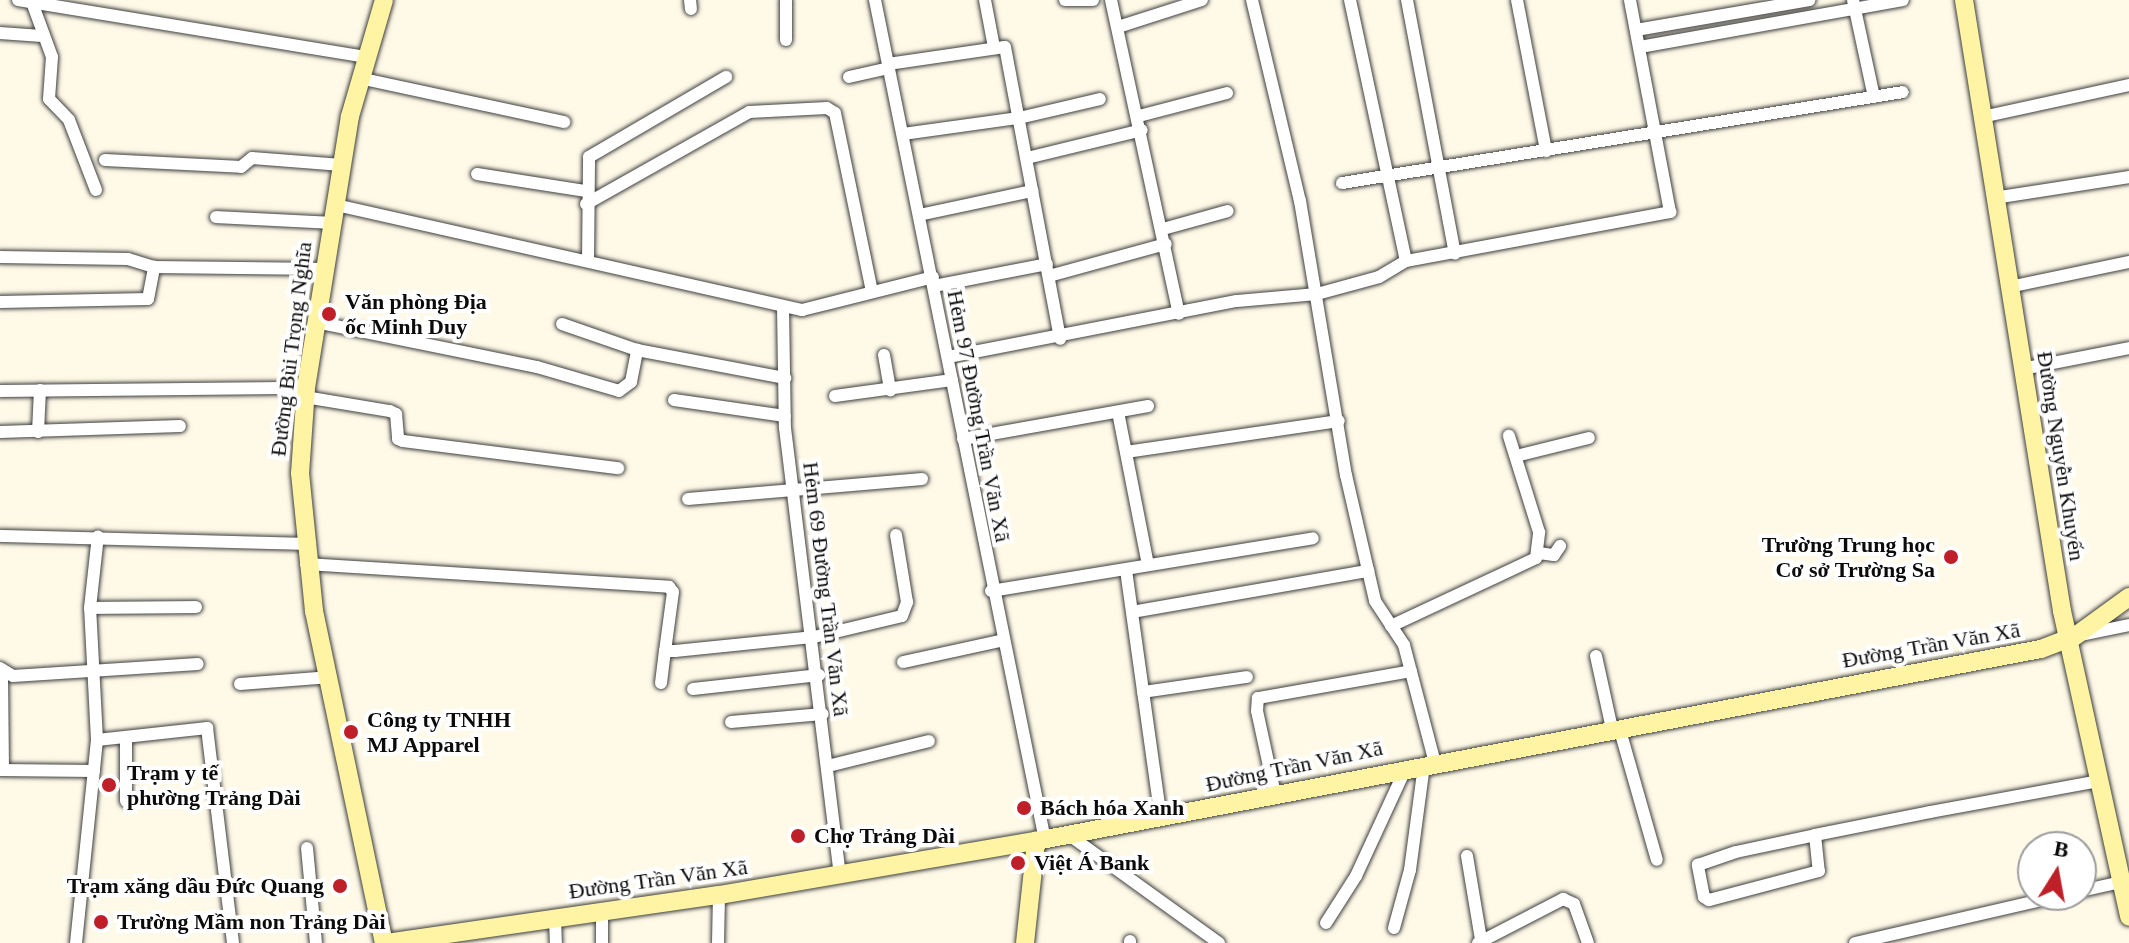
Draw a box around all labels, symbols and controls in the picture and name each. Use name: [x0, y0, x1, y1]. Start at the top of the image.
street label: Đường Bùi Trọng Nghĩa: [265, 240, 317, 458]
street label: Hẻm 97 Đường Trần Văn Xã: [942, 287, 1016, 545]
place label: Văn phòng Địa ốc Minh Duy: [345, 288, 487, 340]
marker: Văn phòng Địa ốc Minh Duy: [320, 305, 338, 323]
street label: Đường Nguyễn Khuyến: [2031, 349, 2091, 563]
street label: Hẻm 69 Đường Trần Văn Xã: [797, 460, 855, 718]
place label: Trường Trung học Cơ sở Trường Sa: [1761, 531, 1935, 582]
marker: Trường Trung học Cơ sở Trường Sa: [1942, 548, 1960, 566]
street label: Đường Trần Văn Xã: [1840, 616, 2022, 674]
place label: Công ty TNHH MJ Apparel: [367, 706, 511, 758]
marker: Công ty TNHH MJ Apparel: [342, 723, 360, 741]
street label: Đường Trần Văn Xã: [1203, 734, 1385, 798]
place label: Trạm y tế phường Trảng Dài: [127, 759, 301, 810]
marker: Trạm y tế phường Trảng Dài: [98, 774, 120, 796]
place label: Bách hóa Xanh: [1040, 795, 1184, 821]
marker: Bách hóa Xanh: [1015, 799, 1033, 817]
place label: Chợ Trảng Dài: [814, 823, 955, 849]
marker: Chợ Trảng Dài: [789, 827, 807, 845]
north arrow: [2017, 831, 2097, 911]
text: B: [2052, 835, 2071, 863]
place label: Việt Á Bank: [1034, 850, 1149, 876]
street label: Đường Trần Văn Xã: [567, 853, 749, 905]
marker: Việt Á Bank: [1009, 854, 1027, 872]
place label: Trạm xăng dầu Đức Quang: [67, 873, 324, 899]
marker: Trạm xăng dầu Đức Quang: [331, 877, 349, 895]
place label: Trường Mầm non Trảng Dài: [117, 909, 386, 935]
marker: Trường Mầm non Trảng Dài: [92, 913, 110, 931]

